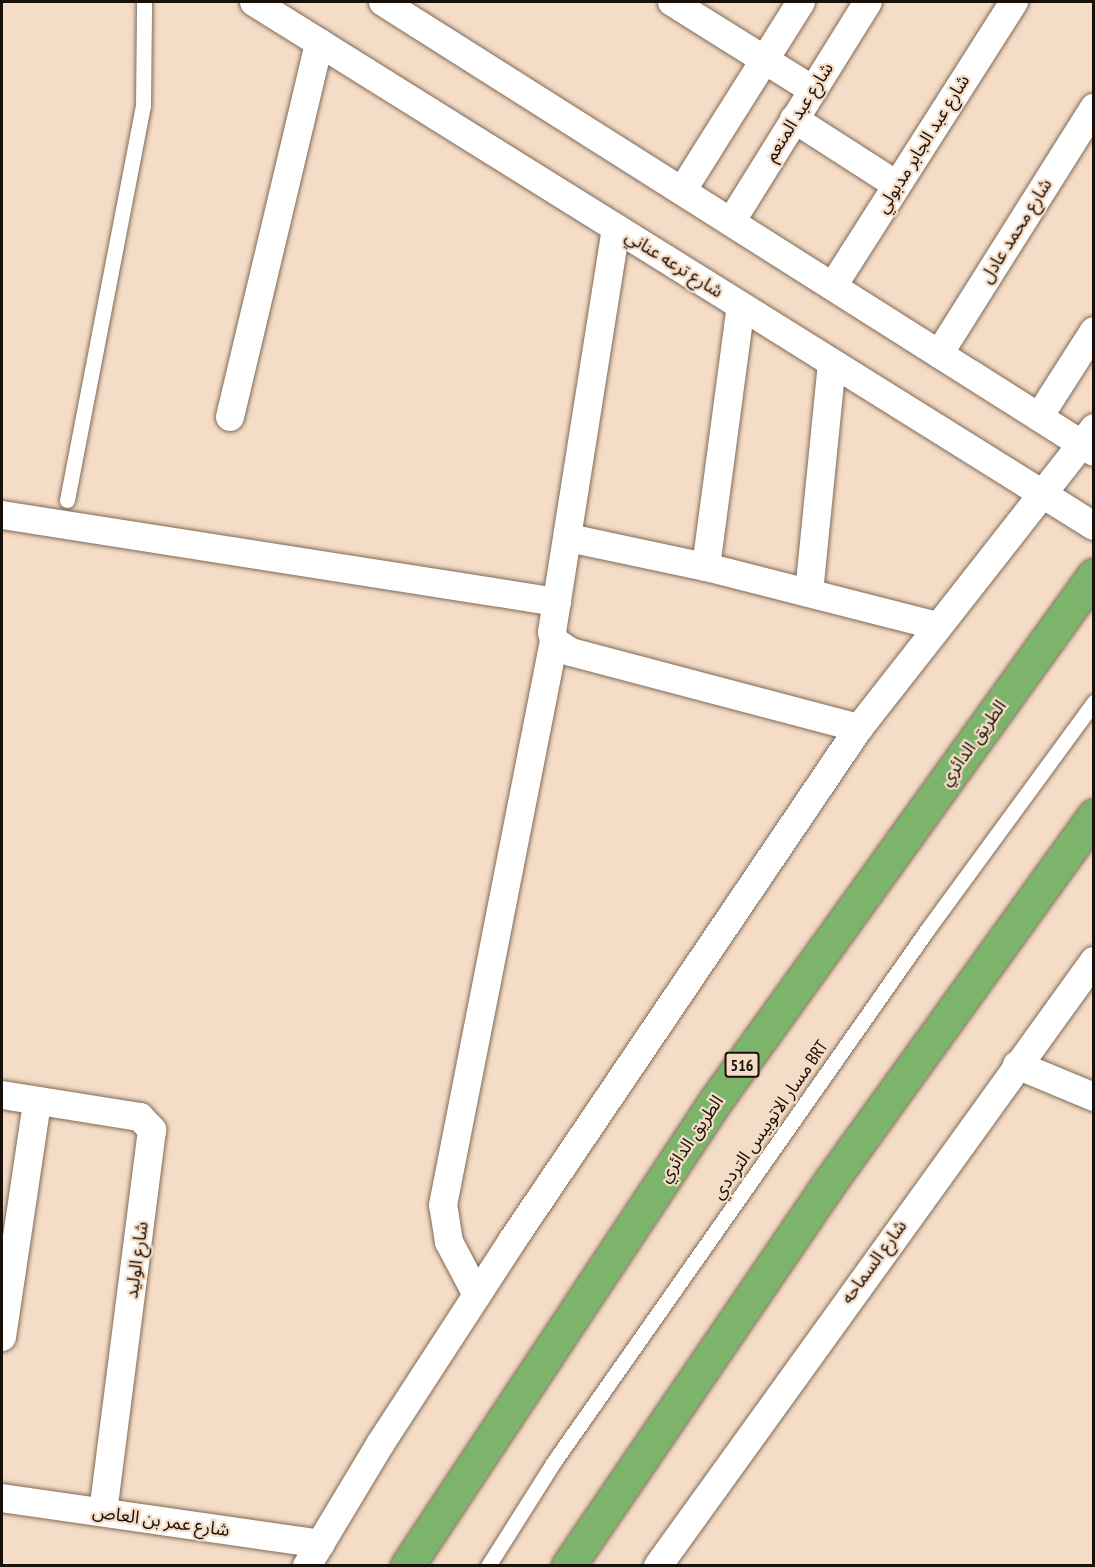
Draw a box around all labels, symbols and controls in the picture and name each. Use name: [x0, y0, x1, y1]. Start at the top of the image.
street label: شارع عبد المنعم: [760, 59, 838, 165]
street label: شارع عبد الجابر مدبولي: [872, 71, 974, 217]
street label: شارع محمد عادل: [975, 175, 1057, 287]
street label: شارع ترعه عناني: [621, 225, 727, 303]
street label: الطريق الدائري: [935, 696, 1011, 790]
street label: مسار الاتوبيس الترددي BRT: [707, 1037, 833, 1203]
road number: 516: [724, 1052, 760, 1078]
street label: الطريق الدائري: [654, 1091, 728, 1187]
street label: شارع السماحه: [836, 1216, 912, 1308]
street label: شارع الوليد: [121, 1220, 153, 1300]
street label: شارع عمر بن العاص: [91, 1501, 231, 1541]

